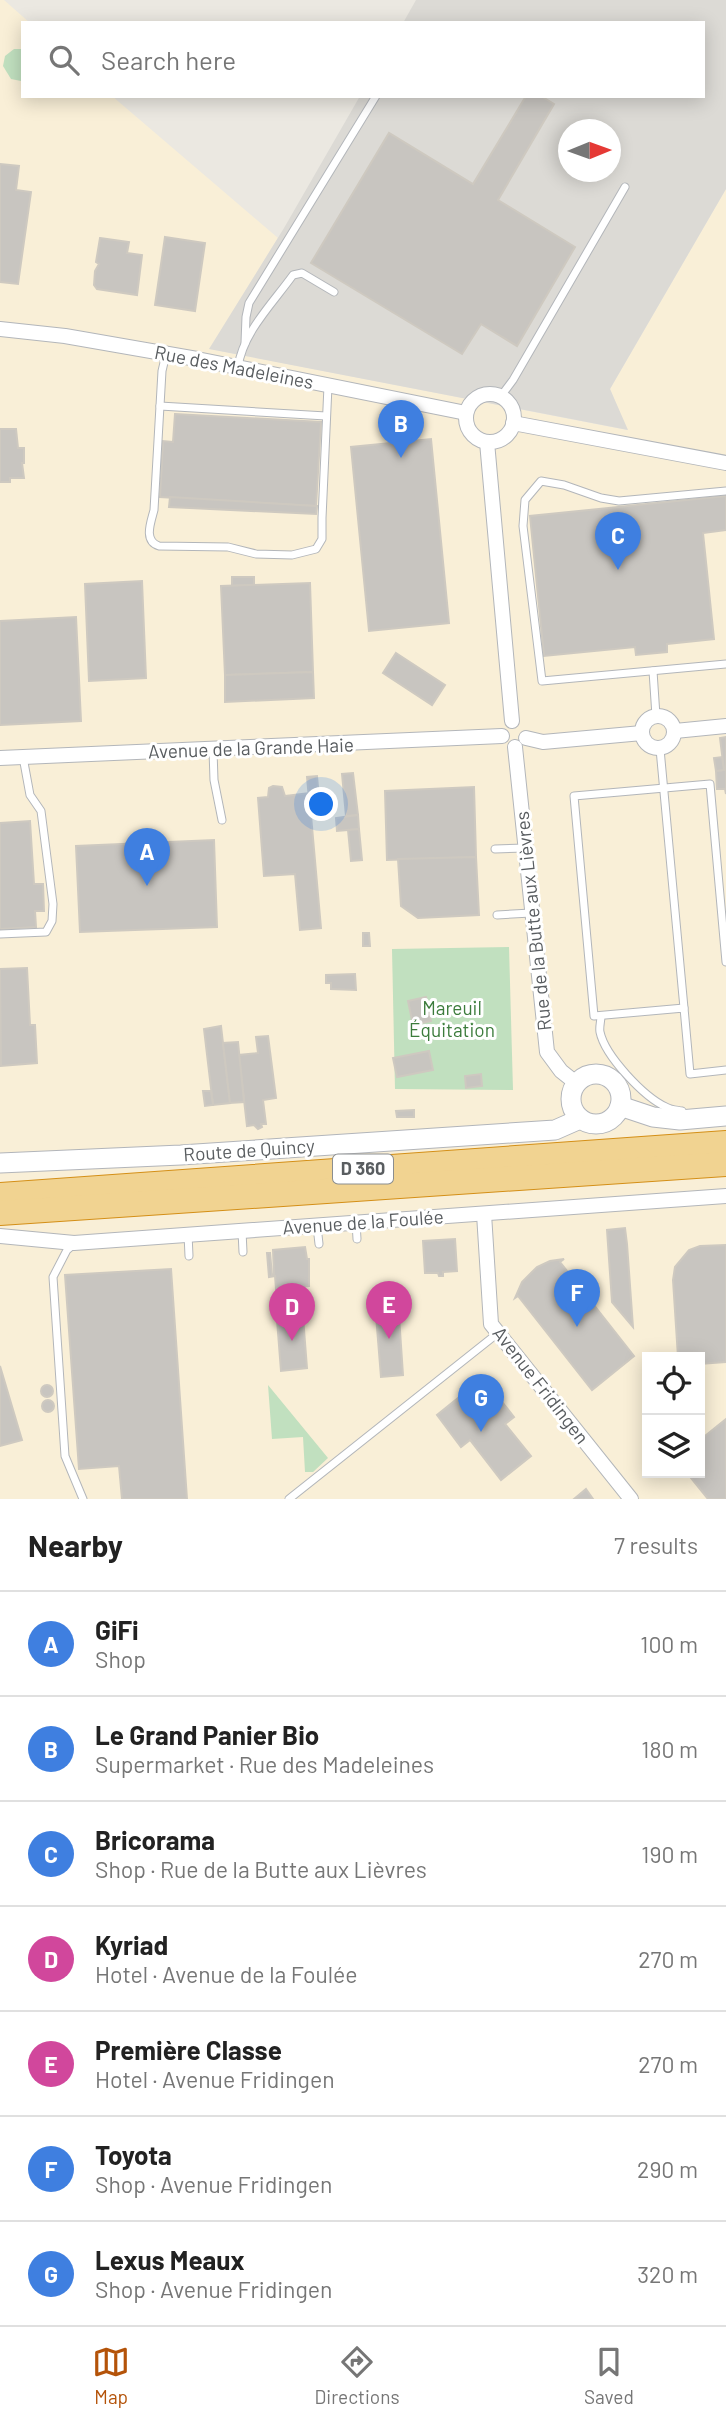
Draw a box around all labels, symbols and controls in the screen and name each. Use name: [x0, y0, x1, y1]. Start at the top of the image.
search box: [21, 21, 705, 98]
icon: search: [45, 41, 83, 79]
text: Search here: [101, 44, 236, 75]
north arrow: [558, 119, 621, 182]
street label: Rue des Madeleines: [153, 340, 315, 393]
pin: B: [378, 400, 424, 458]
pin: C: [595, 512, 641, 570]
street label: Avenue de la Grande Haie: [148, 732, 354, 763]
your location: [304, 787, 338, 821]
street label: Rue de la Butte aux Lièvres: [510, 810, 555, 1032]
pin: A: [124, 828, 170, 886]
park label: Mareuil Équitation: [409, 996, 495, 1041]
street label: Route de Quincy: [183, 1133, 316, 1166]
road number: D 360: [333, 1154, 393, 1184]
street label: Avenue de la Foulée: [282, 1204, 444, 1239]
pin: F: [554, 1269, 600, 1327]
pin: E: [366, 1281, 412, 1339]
pin: D: [269, 1283, 315, 1341]
street label: Avenue Fridingen: [488, 1321, 594, 1448]
map controls: [642, 1352, 705, 1478]
button: locate: [642, 1352, 705, 1415]
pin: G: [458, 1374, 504, 1432]
button: layers: [642, 1415, 705, 1478]
text: Nearby: [28, 1527, 123, 1563]
text: 7 results: [614, 1531, 698, 1559]
text: GiFi: [95, 1614, 139, 1645]
text: A: [43, 1630, 59, 1658]
text: 100 m: [640, 1630, 698, 1658]
text: Shop: [95, 1645, 146, 1673]
text: Le Grand Panier Bio: [95, 1719, 319, 1750]
text: B: [44, 1735, 58, 1763]
text: 180 m: [641, 1735, 698, 1763]
text: Supermarket · Rue des Madeleines: [95, 1750, 434, 1778]
text: Bricorama: [95, 1824, 215, 1855]
text: C: [44, 1840, 58, 1868]
text: 190 m: [641, 1840, 698, 1868]
text: Shop · Rue de la Butte aux Lièvres: [95, 1855, 427, 1883]
text: Kyriad: [95, 1929, 168, 1960]
text: D: [44, 1945, 58, 1973]
text: 270 m: [638, 1945, 698, 1973]
text: Hotel · Avenue de la Foulée: [95, 1960, 358, 1988]
text: Première Classe: [95, 2034, 282, 2065]
text: E: [44, 2050, 58, 2078]
text: 270 m: [638, 2050, 698, 2078]
text: Hotel · Avenue Fridingen: [95, 2065, 335, 2093]
text: Toyota: [95, 2139, 172, 2170]
text: F: [45, 2155, 57, 2183]
text: 290 m: [637, 2155, 698, 2183]
text: Shop · Avenue Fridingen: [95, 2170, 332, 2198]
text: Lexus Meaux: [95, 2244, 244, 2275]
text: G: [44, 2260, 58, 2288]
text: 320 m: [637, 2260, 698, 2288]
text: Shop · Avenue Fridingen: [95, 2275, 332, 2303]
tab: Map: [92, 2343, 130, 2408]
tab: Directions: [315, 2343, 400, 2408]
tab: Saved: [584, 2343, 634, 2408]

